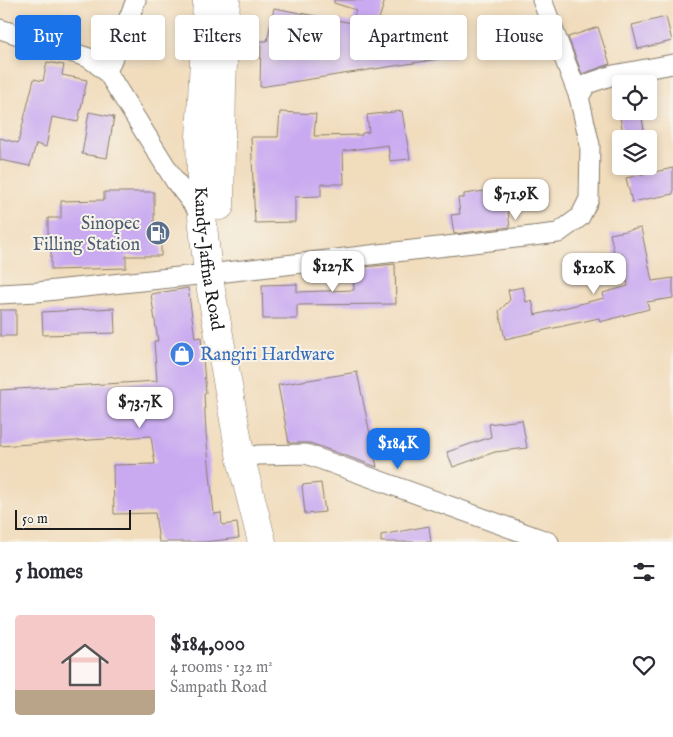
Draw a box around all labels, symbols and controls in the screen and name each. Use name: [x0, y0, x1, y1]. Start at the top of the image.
chip: Buy: [15, 15, 81, 60]
chip: Rent: [91, 15, 165, 60]
chip: Filters: [175, 15, 259, 60]
chip: New: [269, 15, 340, 60]
chip: Apartment: [350, 15, 467, 60]
chip: House: [477, 15, 562, 60]
map controls: [612, 75, 657, 175]
button: locate: [612, 75, 657, 120]
button: layers: [612, 130, 657, 175]
pin: $71.9K: [475, 178, 557, 221]
text: $71.9K: [494, 185, 538, 205]
street label: Kandy-Jaffna Road: [188, 186, 228, 333]
place label: Sinopec Filling Station: [32, 213, 140, 257]
fuel station icon: Sinopec Filling Station: [145, 220, 171, 246]
pin: $127K: [298, 250, 368, 293]
pin: $120K: [559, 252, 629, 295]
text: $127K: [312, 257, 354, 277]
text: $120K: [573, 259, 615, 279]
shop icon: Rangiri Hardware: [169, 341, 195, 367]
place label: Rangiri Hardware: [200, 344, 335, 367]
pin: $73.7K: [99, 386, 181, 429]
text: $73.7K: [118, 393, 162, 413]
pin: $184K: [363, 428, 433, 470]
text: $184K: [378, 434, 418, 454]
scale bar: [15, 507, 131, 530]
text: 50 m: [22, 510, 48, 528]
icon: filters: [630, 558, 658, 586]
text: 5 homes: [15, 559, 83, 586]
text: $184,000: [170, 631, 245, 658]
icon: home: [55, 635, 115, 695]
icon: heart: [630, 651, 658, 679]
text: 4 rooms · 132 m²: [170, 658, 273, 678]
text: Sampath Road: [170, 678, 267, 698]

